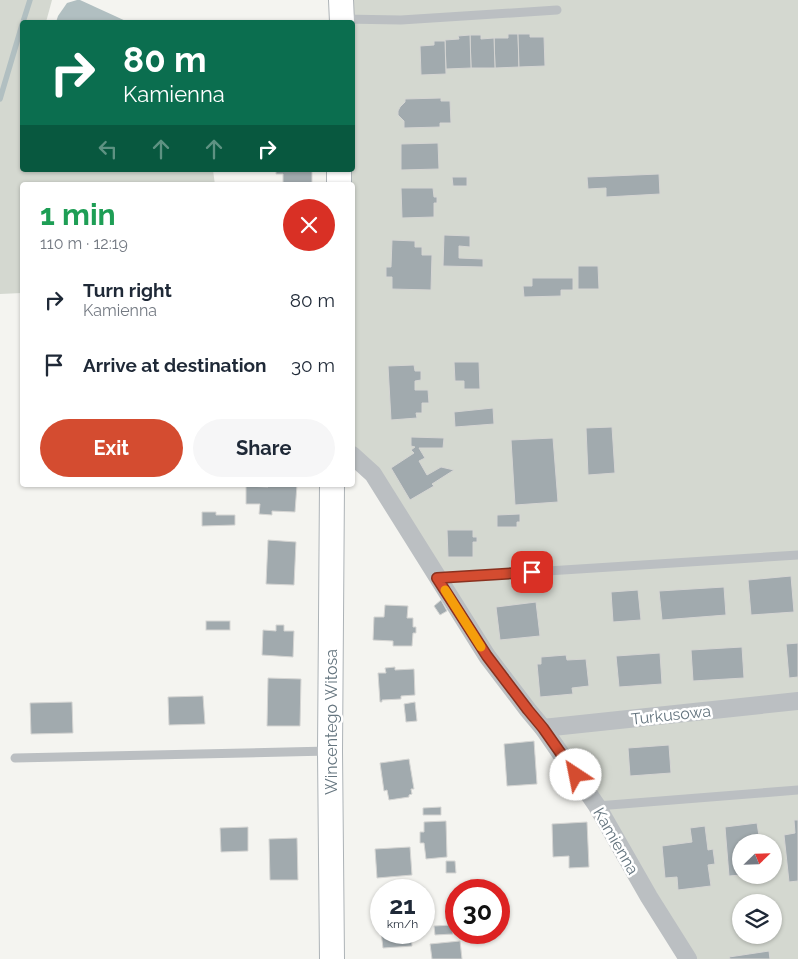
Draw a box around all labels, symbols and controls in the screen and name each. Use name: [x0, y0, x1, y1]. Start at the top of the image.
text: 80 m: [123, 39, 207, 80]
icon: right: [40, 40, 105, 105]
text: Kamienna: [123, 81, 225, 107]
icon: left: [94, 135, 122, 163]
icon: ahead: [147, 135, 175, 163]
icon: ahead: [200, 135, 228, 163]
icon: right: [253, 135, 281, 163]
text: 1 min: [40, 197, 116, 232]
button: close: [283, 199, 335, 251]
text: 110 m · 12:19: [40, 234, 128, 253]
text: Turn right: [83, 279, 172, 301]
icon: right: [40, 286, 68, 314]
text: 80 m: [290, 289, 335, 311]
text: Kamienna: [83, 301, 157, 320]
icon: arrive: [40, 351, 68, 379]
text: Arrive at destination: [83, 354, 267, 376]
text: 30 m: [291, 354, 335, 376]
button: Exit: [40, 419, 183, 477]
button: Share: [193, 419, 335, 477]
pin: [511, 551, 553, 593]
icon: arrive: [518, 558, 546, 586]
street label: Wincentego Witosa: [322, 649, 341, 795]
street label: Turkusowa: [630, 701, 712, 729]
position arrow: [549, 748, 601, 800]
street label: Kamienna: [589, 804, 643, 878]
north arrow: [732, 834, 782, 884]
map controls: [732, 834, 782, 944]
speed limit sign: 30: [445, 879, 510, 944]
text: 21: [389, 890, 416, 920]
button: layers: [732, 894, 782, 944]
text: km/h: [387, 917, 418, 931]

